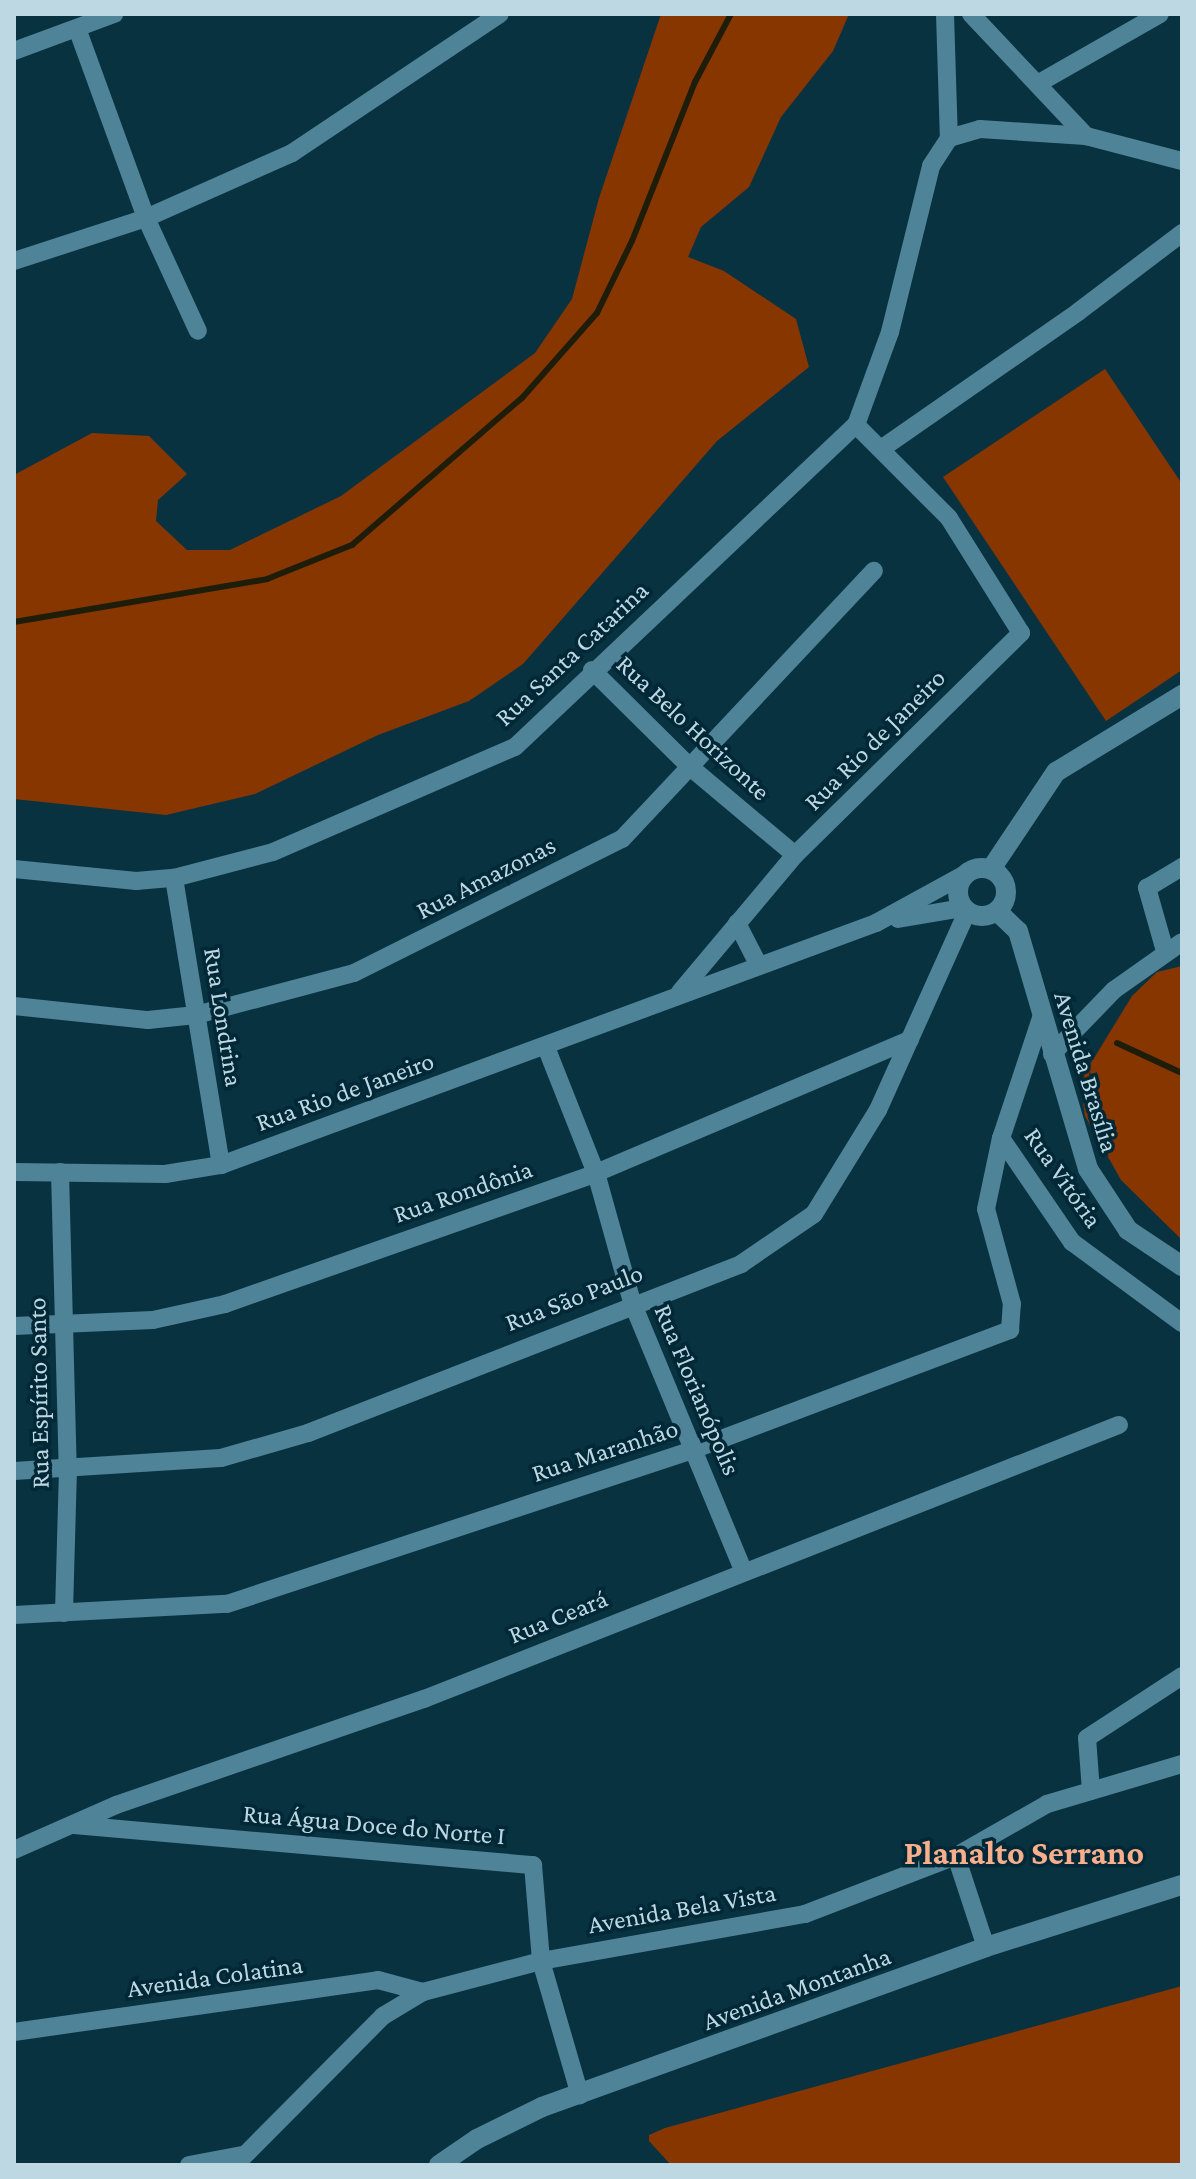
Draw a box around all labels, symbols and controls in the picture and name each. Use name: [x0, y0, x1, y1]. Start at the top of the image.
street label: Rua Santa Catarina: [489, 575, 655, 733]
street label: Rua Belo Horizonte: [610, 649, 776, 807]
street label: Rua Rio de Janeiro: [798, 663, 952, 817]
street label: Rua Amazonas: [411, 829, 561, 927]
street label: Rua Londrina: [197, 945, 249, 1089]
street label: Avenida Brasília: [1047, 988, 1125, 1156]
street label: Rua Rio de Janeiro: [252, 1045, 438, 1139]
street label: Rua Vitória: [1017, 1122, 1109, 1234]
street label: Rua Rondônia: [389, 1154, 537, 1230]
street label: Rua São Paulo: [501, 1257, 647, 1339]
street label: Rua Espírito Santo: [22, 1297, 56, 1489]
street label: Rua Florianópolis: [647, 1300, 747, 1480]
street label: Rua Maranhão: [528, 1413, 682, 1489]
street label: Rua Ceará: [504, 1583, 612, 1651]
street label: Rua Água Doce do Norte I: [242, 1798, 506, 1852]
district label: Planalto Serrano: [904, 1833, 1144, 1873]
street label: Avenida Bela Vista: [586, 1877, 778, 1941]
street label: Avenida Montanha: [699, 1941, 895, 2037]
street label: Avenida Colatina: [125, 1949, 305, 2005]

